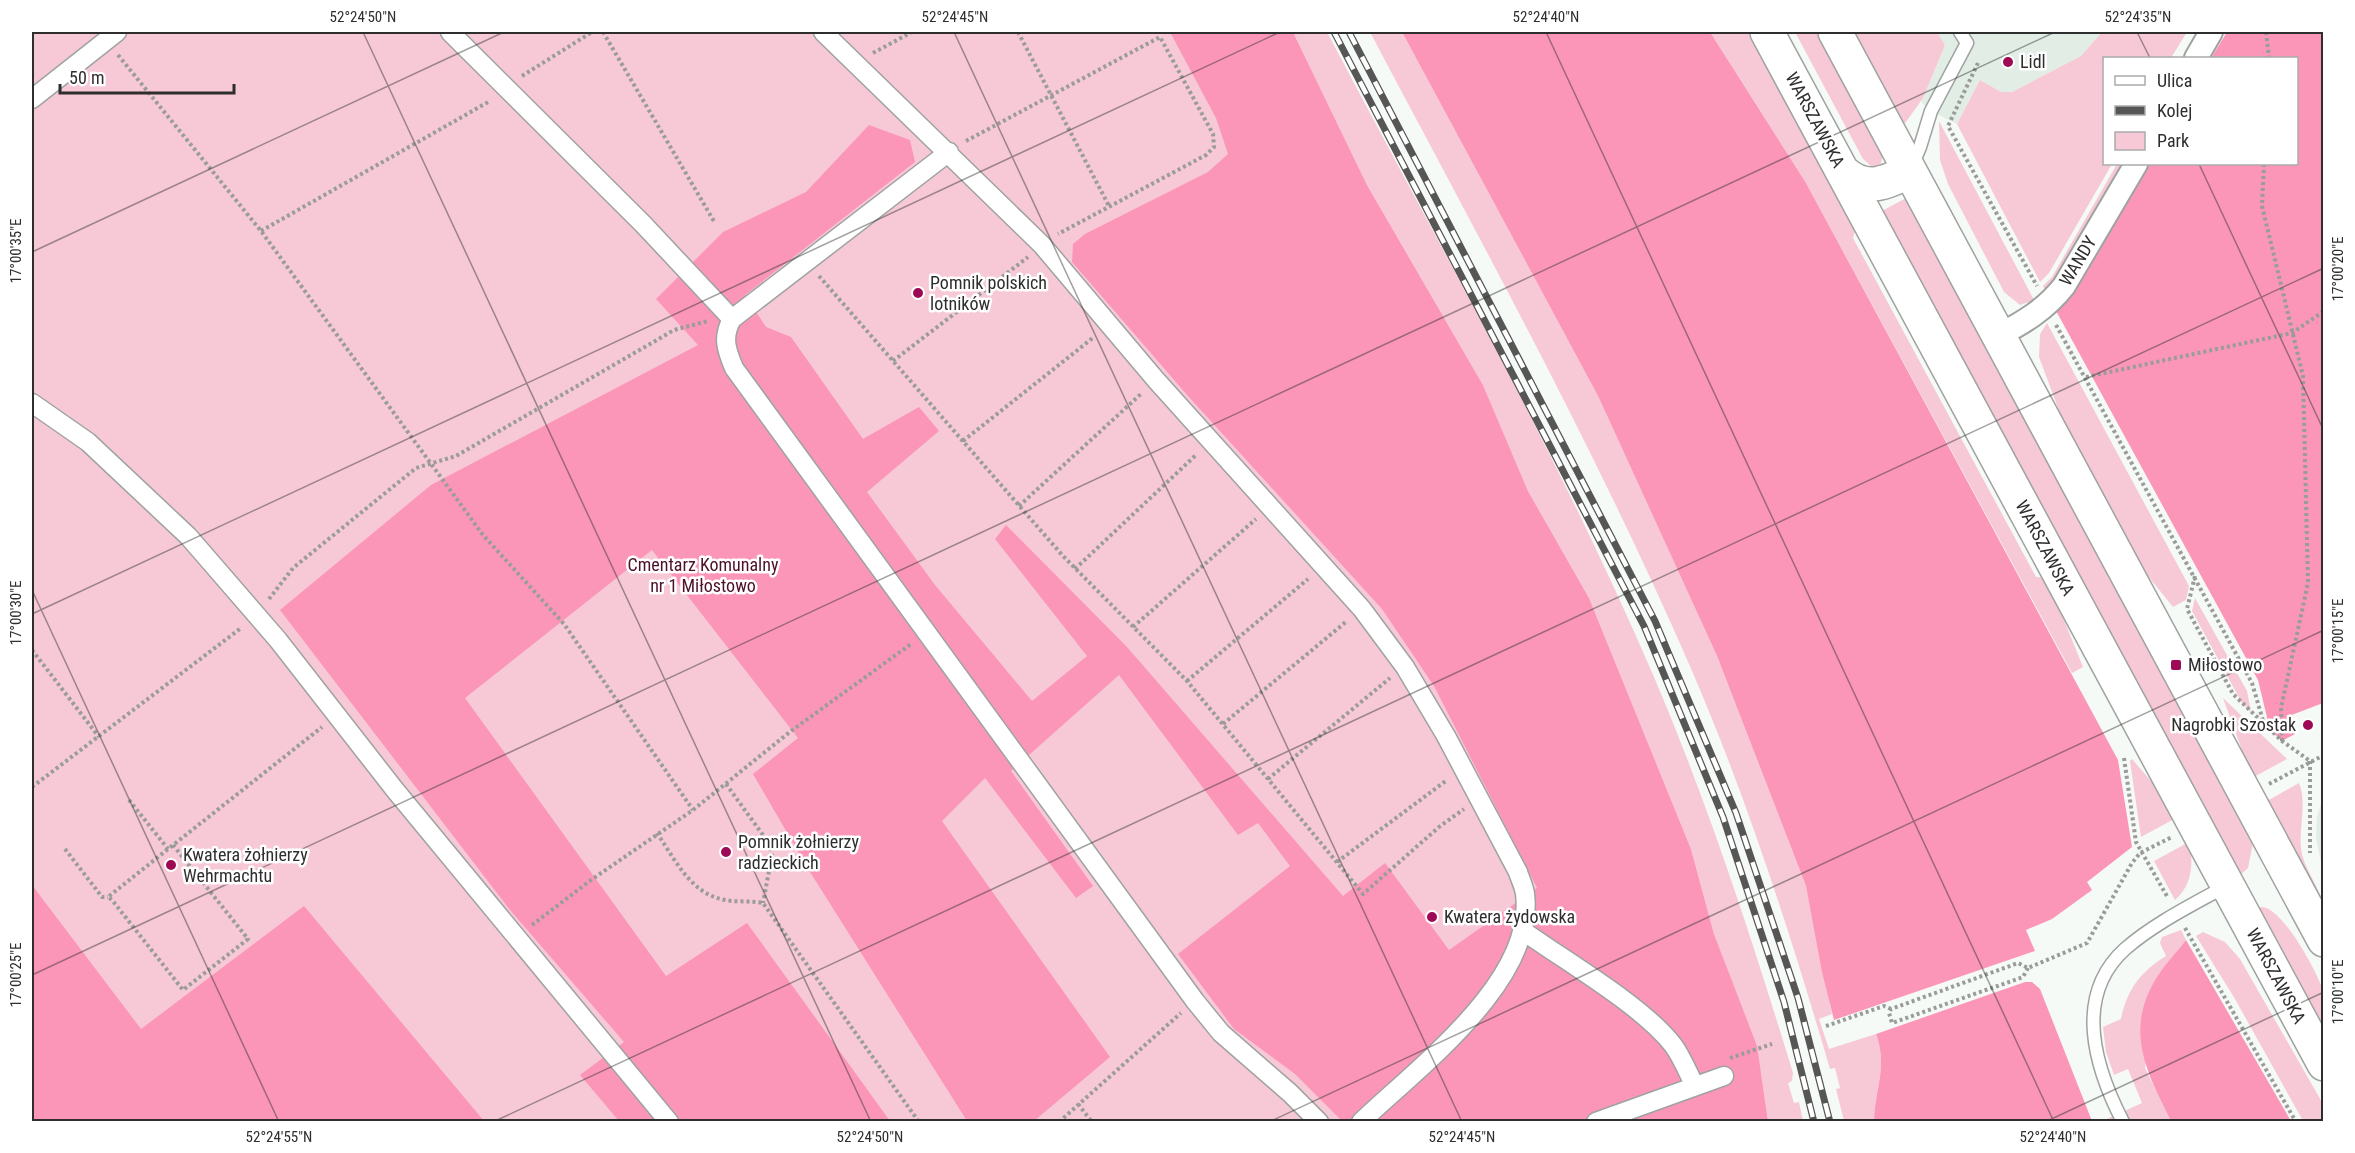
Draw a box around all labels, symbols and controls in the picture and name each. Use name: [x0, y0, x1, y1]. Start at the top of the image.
text: 52°24'50"N: [330, 8, 396, 26]
text: 52°24'45"N: [922, 8, 988, 26]
text: 52°24'40"N: [1513, 8, 1579, 26]
text: 52°24'35"N: [2105, 8, 2171, 26]
place label: Lidl: [2020, 51, 2046, 72]
marker: Lidl: [2001, 55, 2015, 69]
scale bar: [60, 57, 234, 95]
legend: [2103, 57, 2298, 165]
text: 50 m: [69, 67, 104, 88]
street label: WARSZAWSKA: [1781, 68, 1850, 172]
text: Ulica: [2157, 70, 2192, 91]
text: Kolej: [2157, 100, 2192, 121]
text: Park: [2157, 130, 2189, 151]
text: 17°00'35"E: [7, 219, 25, 283]
street label: WANDY: [2055, 232, 2101, 289]
text: 17°00'20"E: [2329, 237, 2347, 301]
place label: Pomnik polskich lotników: [930, 272, 1047, 314]
marker: Pomnik polskich lotników: [911, 286, 925, 300]
street label: WARSZAWSKA: [2011, 496, 2080, 600]
park label: Cmentarz Komunalny nr 1 Miłostowo: [628, 554, 779, 596]
text: 17°00'30"E: [7, 581, 25, 645]
text: 17°00'15"E: [2329, 599, 2347, 663]
place label: Miłostowo: [2188, 654, 2262, 675]
marker: Miłostowo: [2169, 658, 2183, 672]
place label: Nagrobki Szostak: [2171, 714, 2296, 735]
marker: Nagrobki Szostak: [2301, 718, 2315, 732]
place label: Pomnik żołnierzy radzieckich: [738, 831, 860, 873]
place label: Kwatera żołnierzy Wehrmachtu: [183, 844, 308, 886]
marker: Pomnik żołnierzy radzieckich: [719, 845, 733, 859]
marker: Kwatera żołnierzy Wehrmachtu: [164, 858, 178, 872]
place label: Kwatera żydowska: [1444, 906, 1575, 927]
marker: Kwatera żydowska: [1425, 910, 1439, 924]
street label: WARSZAWSKA: [2242, 924, 2311, 1028]
text: 17°00'25"E: [7, 943, 25, 1007]
text: 17°00'10"E: [2329, 960, 2347, 1024]
text: 52°24'55"N: [246, 1128, 312, 1146]
text: 52°24'50"N: [837, 1128, 903, 1146]
text: 52°24'45"N: [1429, 1128, 1495, 1146]
text: 52°24'40"N: [2020, 1128, 2086, 1146]

